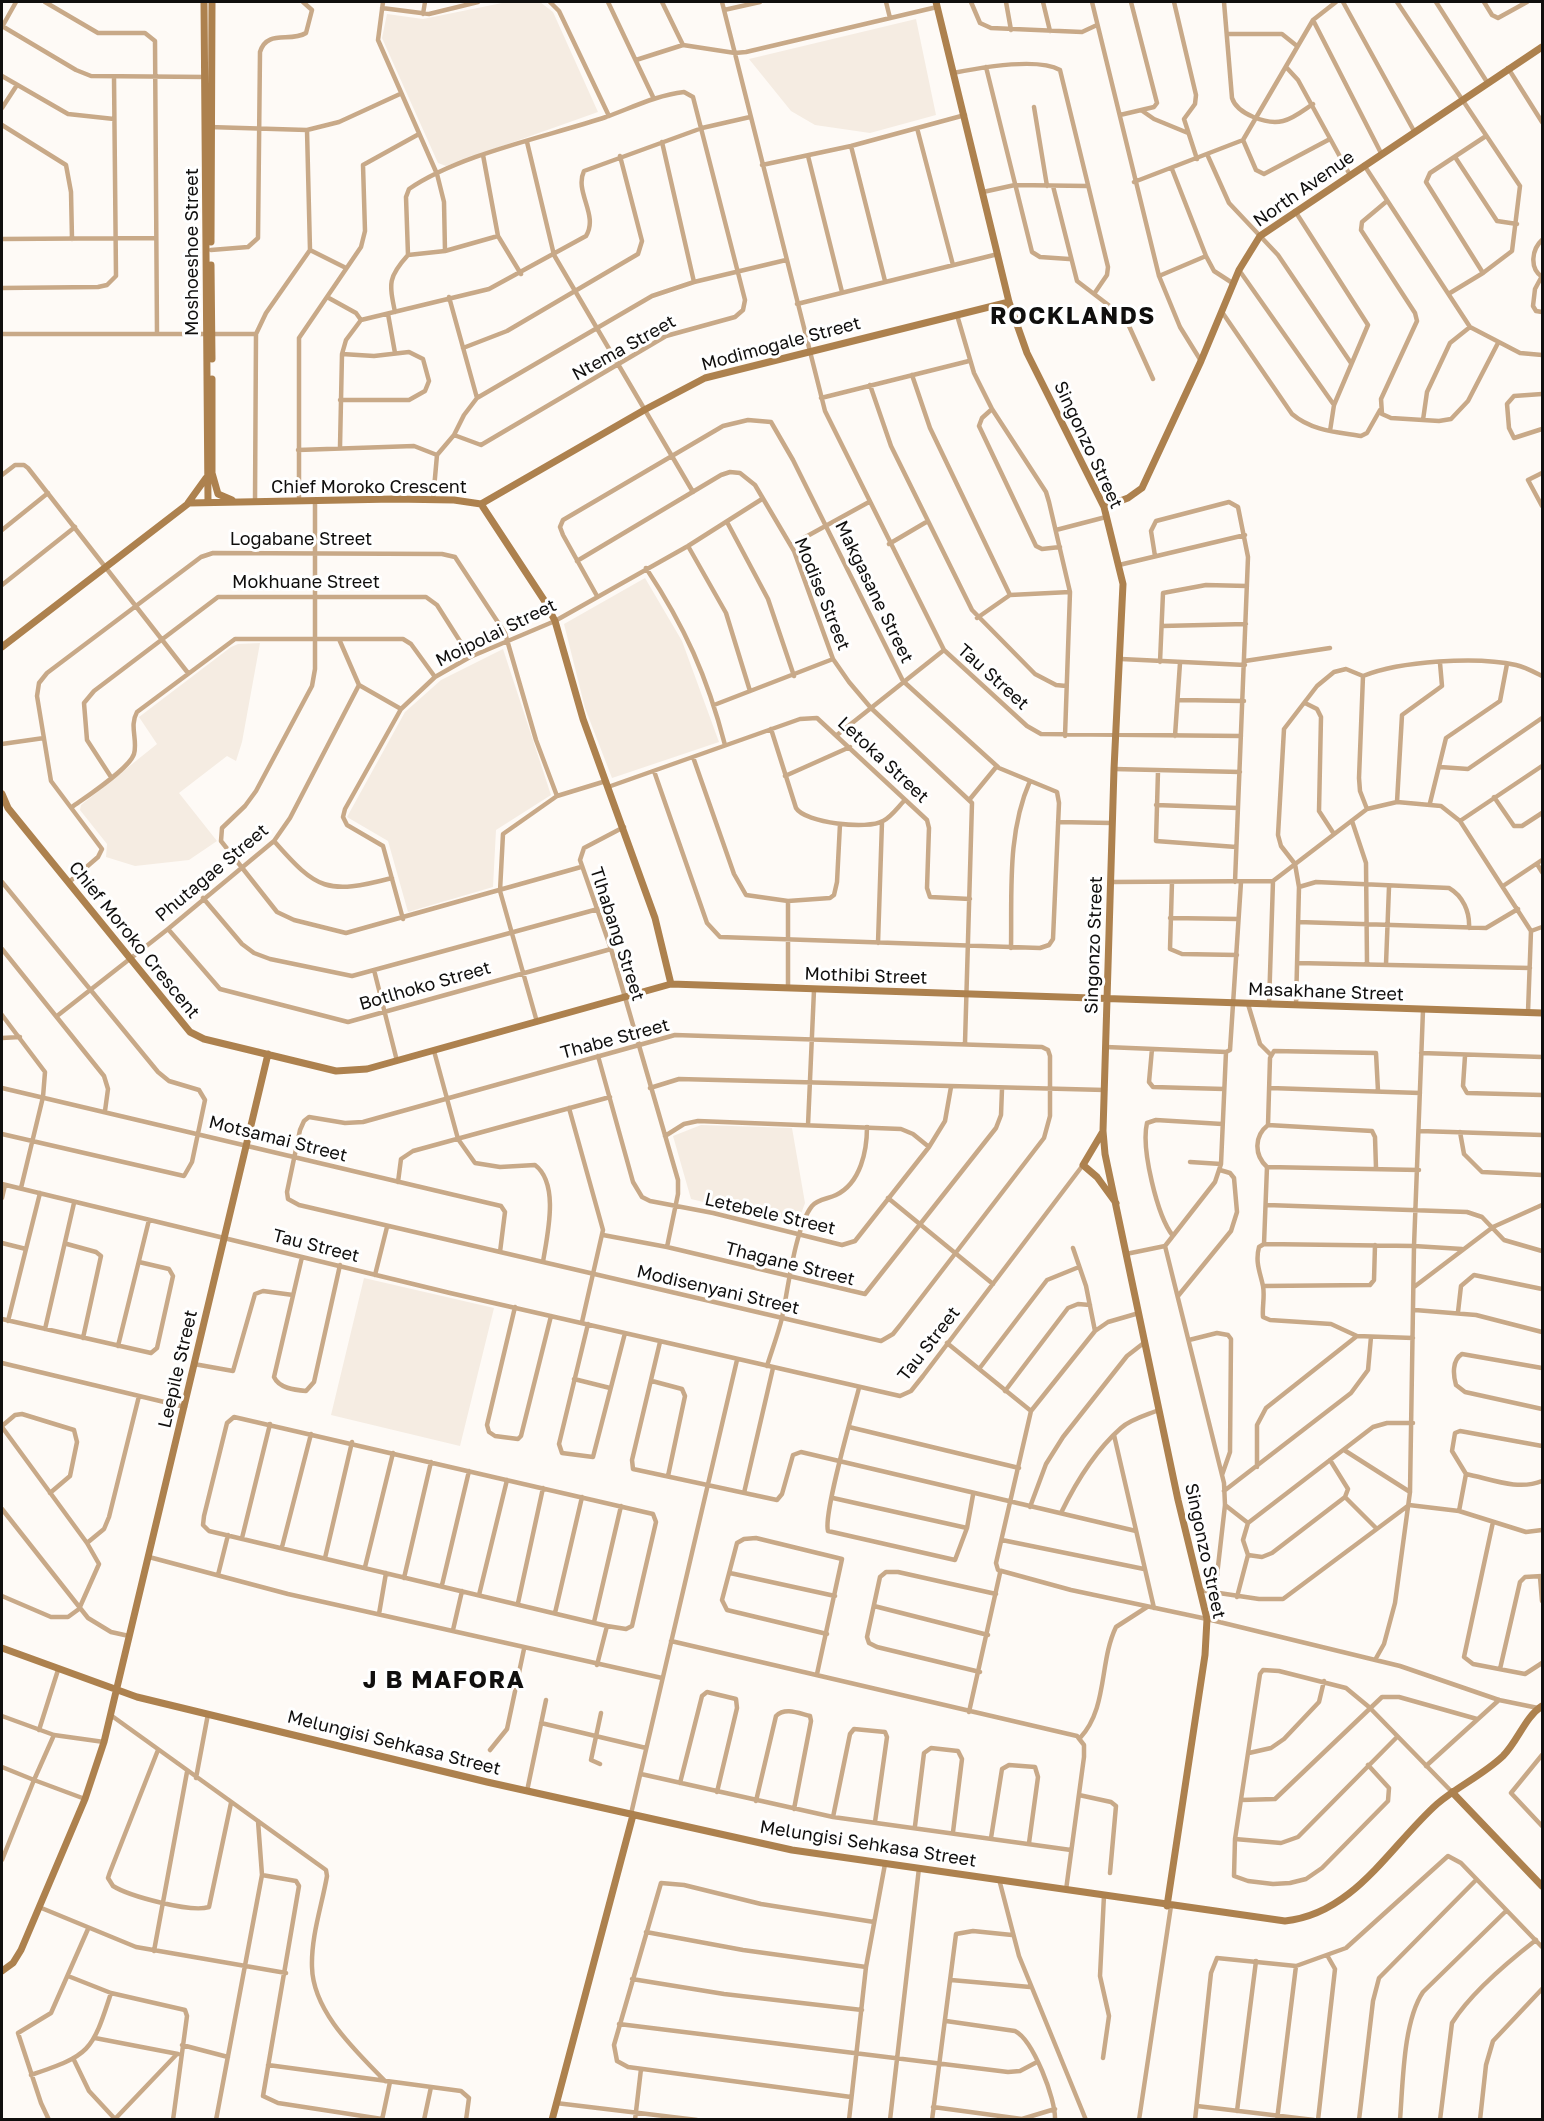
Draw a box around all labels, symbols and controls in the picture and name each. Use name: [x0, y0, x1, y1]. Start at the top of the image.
street label: North Avenue: [1249, 146, 1359, 232]
street label: Moshoeshoe Street: [181, 168, 203, 336]
district label: ROCKLANDS: [990, 302, 1156, 330]
street label: Ntema Street: [568, 311, 680, 385]
street label: Modimogale Street: [699, 312, 863, 376]
street label: Singonzo Street: [1049, 378, 1127, 512]
street label: Chief Moroko Crescent: [271, 476, 467, 498]
street label: Makgasane Street: [830, 517, 918, 667]
street label: Logabane Street: [230, 528, 372, 550]
street label: Modise Street: [790, 534, 854, 654]
street label: Mokhuane Street: [232, 571, 380, 593]
street label: Moipolai Street: [432, 594, 560, 672]
street label: Tau Street: [953, 639, 1033, 715]
street label: Letoka Street: [833, 712, 933, 808]
street label: Phutagae Street: [151, 820, 273, 926]
street label: Chief Moroko Crescent: [64, 857, 204, 1023]
street label: Tlhabang Street: [585, 864, 649, 1004]
street label: Singonzo Street: [1081, 876, 1107, 1014]
street label: Botlhoko Street: [357, 957, 493, 1015]
street label: Mothibi Street: [804, 963, 928, 989]
street label: Masakhane Street: [1248, 978, 1404, 1006]
street label: Thabe Street: [558, 1014, 672, 1064]
street label: Motsamai Street: [207, 1111, 349, 1167]
street label: Letebele Street: [703, 1188, 837, 1240]
street label: Tau Street: [271, 1225, 361, 1267]
street label: Thagane Street: [723, 1237, 857, 1291]
street label: Modisenyani Street: [635, 1261, 801, 1319]
street label: Tau Street: [893, 1303, 965, 1385]
street label: Leepile Street: [154, 1308, 202, 1430]
street label: Singonzo Street: [1180, 1481, 1230, 1621]
district label: J B MAFORA: [363, 1666, 525, 1694]
street label: Melungisi Sehkasa Street: [285, 1706, 503, 1780]
street label: Melungisi Sehkasa Street: [758, 1816, 978, 1872]

